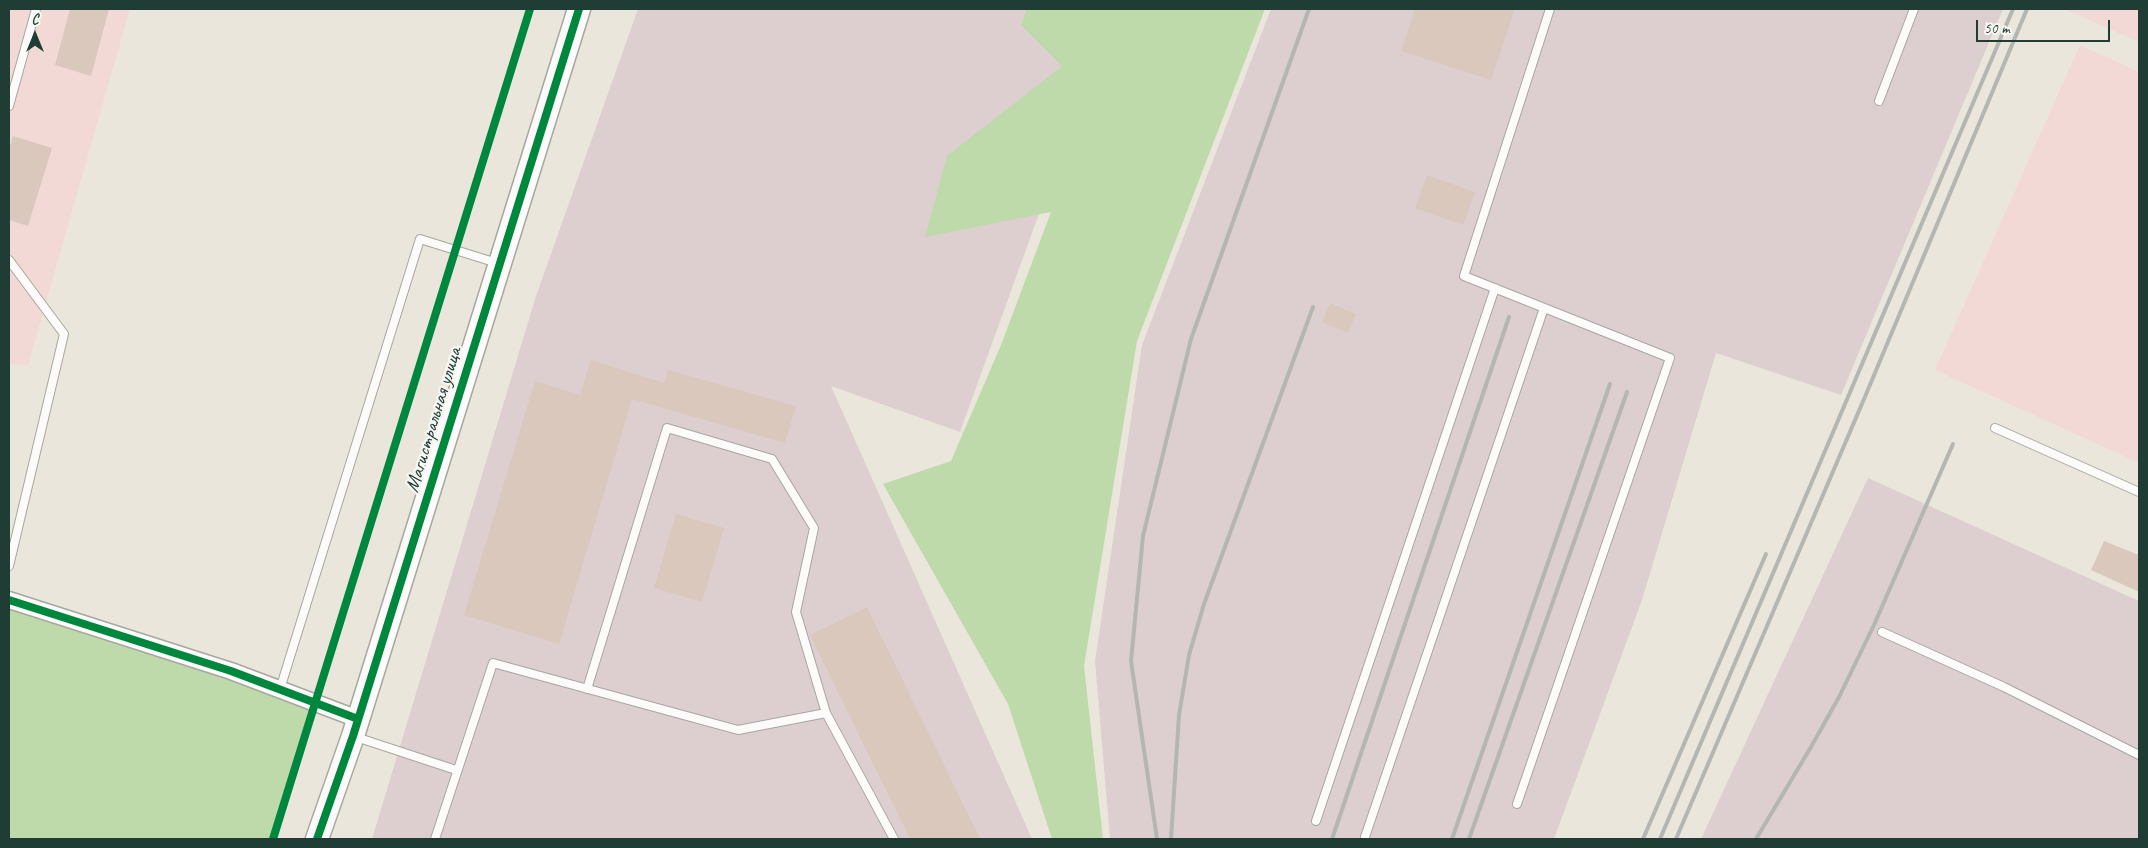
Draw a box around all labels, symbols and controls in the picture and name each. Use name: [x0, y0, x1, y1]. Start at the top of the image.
north arrow: [10, 10, 60, 60]
scale bar: [1978, 10, 2112, 42]
text: С: [32, 11, 38, 28]
text: 50 m: [1984, 19, 2010, 38]
street label: Магистральная улица: [401, 345, 467, 495]

